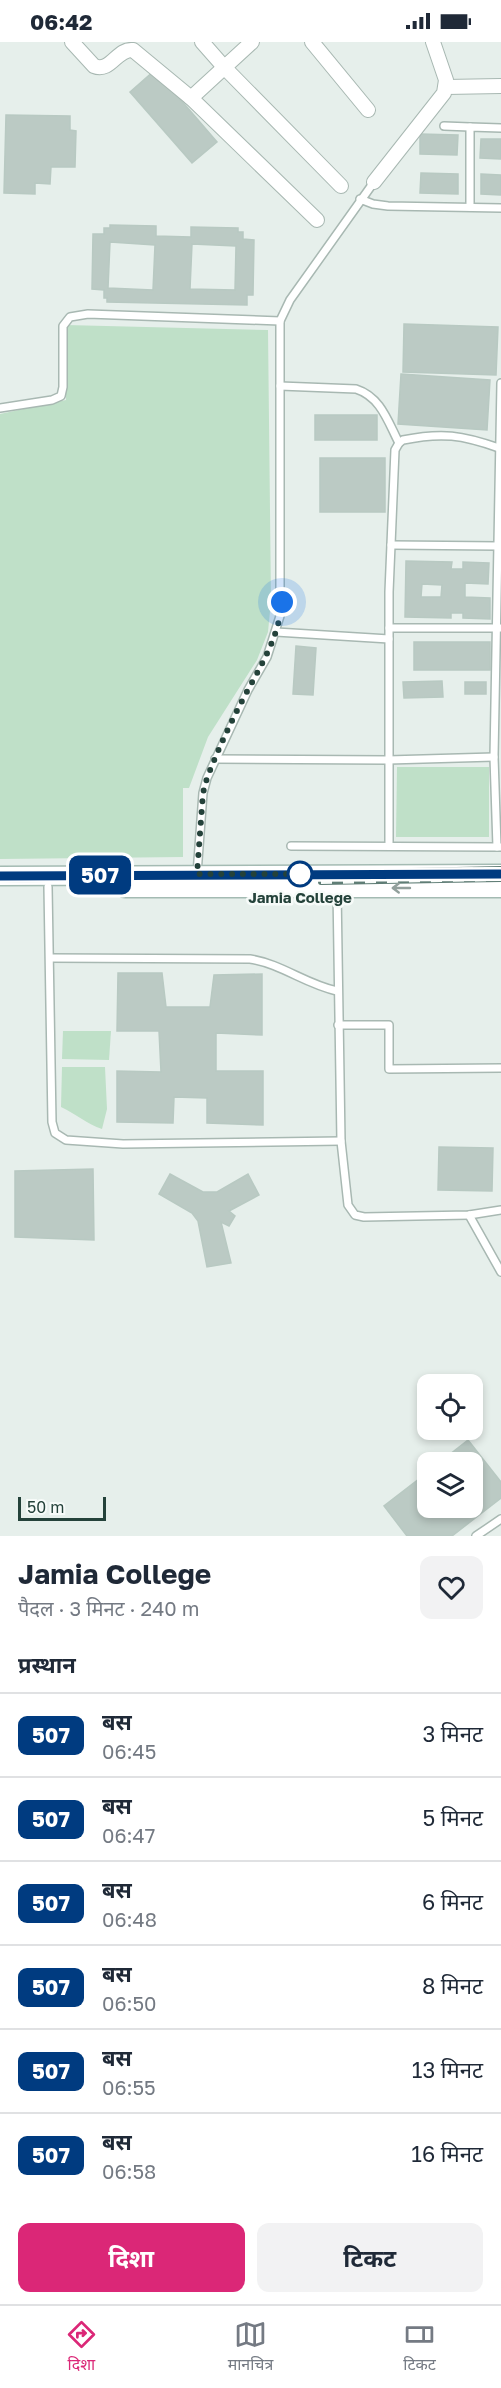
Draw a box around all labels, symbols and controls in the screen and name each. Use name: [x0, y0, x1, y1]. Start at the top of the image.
text: 06:42: [30, 8, 92, 35]
your location: [267, 587, 297, 617]
line badge: 507: [66, 856, 134, 894]
marker: Jamia College: [287, 861, 313, 887]
text: 507: [81, 862, 119, 888]
one-way arrow: [391, 882, 411, 894]
place label: Jamia College: [248, 888, 352, 906]
map controls: [417, 1374, 483, 1518]
button: locate: [417, 1374, 483, 1440]
button: layers: [417, 1452, 483, 1518]
scale bar: [18, 1494, 106, 1522]
text: 50 m: [27, 1497, 64, 1517]
button: heart: [420, 1556, 483, 1619]
text: Jamia College: [18, 1557, 211, 1590]
text: पैदल · 3 मिनट · 240 m: [18, 1596, 199, 1620]
text: प्रस्थान: [18, 1651, 76, 1678]
text: बस: [102, 1708, 132, 1735]
text: 3 मिनट: [422, 1720, 483, 1747]
text: 507: [32, 1722, 70, 1748]
text: 06:45: [102, 1739, 156, 1763]
text: बस: [102, 1792, 132, 1819]
text: 5 मिनट: [423, 1804, 483, 1831]
text: 507: [32, 1806, 70, 1832]
text: 06:47: [102, 1823, 155, 1847]
text: बस: [102, 1876, 132, 1903]
text: 6 मिनट: [422, 1888, 483, 1915]
text: 507: [32, 1890, 70, 1916]
text: 06:48: [102, 1907, 157, 1931]
text: बस: [102, 1960, 132, 1987]
text: 8 मिनट: [422, 1972, 483, 1999]
text: 507: [32, 1974, 70, 2000]
text: 06:50: [102, 1991, 157, 2015]
text: बस: [102, 2044, 132, 2071]
text: 13 मिनट: [412, 2056, 483, 2083]
text: 507: [32, 2058, 70, 2084]
text: 06:55: [102, 2075, 156, 2099]
text: बस: [102, 2128, 132, 2155]
text: 16 मिनट: [411, 2140, 483, 2167]
text: 507: [32, 2142, 70, 2168]
text: 06:58: [102, 2159, 156, 2183]
button: दिशा: [18, 2223, 245, 2292]
button: टिकट: [257, 2223, 483, 2292]
tab: दिशा: [65, 2318, 98, 2377]
tab: मानचित्र: [228, 2318, 273, 2377]
tab: टिकट: [403, 2318, 436, 2377]

